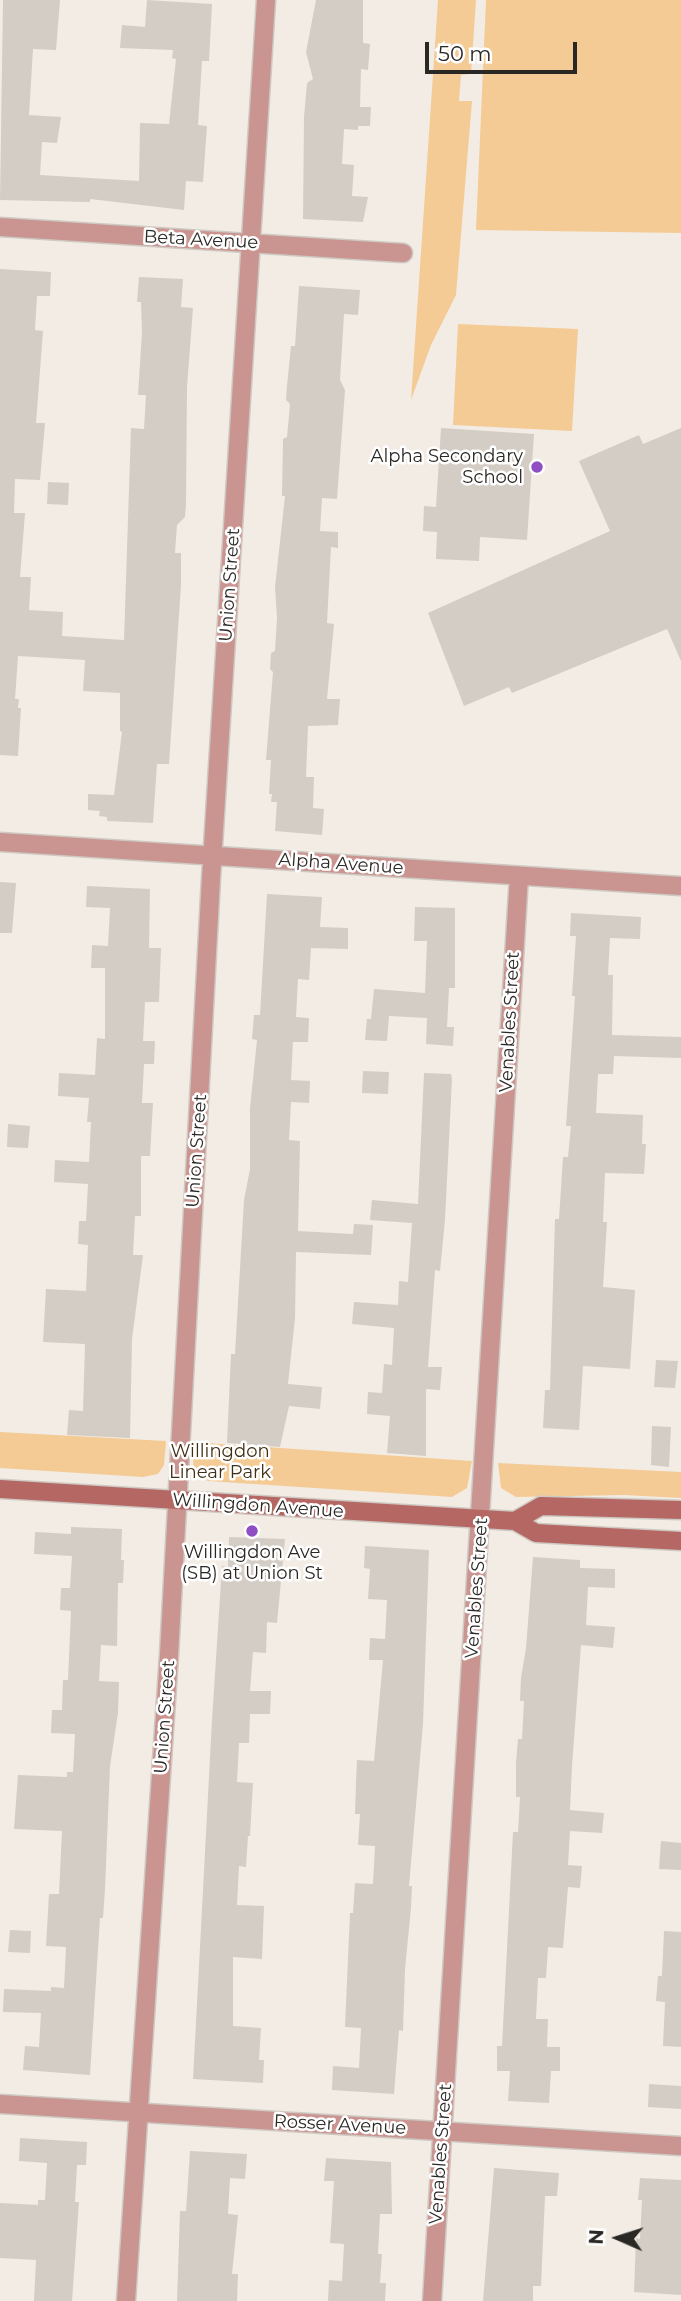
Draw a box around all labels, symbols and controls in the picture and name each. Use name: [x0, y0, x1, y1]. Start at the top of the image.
scale bar: [429, 28, 581, 72]
text: 50 m: [438, 41, 492, 66]
street label: Beta Avenue: [143, 226, 259, 254]
place label: Alpha Secondary School: [370, 446, 523, 489]
marker: Alpha Secondary School: [529, 459, 545, 475]
street label: Union Street: [215, 527, 245, 643]
street label: Alpha Avenue: [278, 849, 404, 879]
street label: Venables Street: [496, 951, 524, 1093]
street label: Union Street: [182, 1093, 212, 1209]
park label: Willingdon Linear Park: [169, 1441, 271, 1484]
street label: Willingdon Avenue: [172, 1489, 344, 1523]
street label: Venables Street: [461, 1517, 493, 1659]
marker: Willingdon Ave (SB) at Union St: [244, 1523, 260, 1539]
place label: Willingdon Ave (SB) at Union St: [181, 1542, 323, 1584]
street label: Union Street: [150, 1659, 180, 1775]
street label: Venables Street: [425, 2083, 457, 2225]
street label: Rosser Avenue: [273, 2111, 407, 2139]
north arrow: [583, 2203, 653, 2273]
text: N: [585, 2229, 608, 2245]

